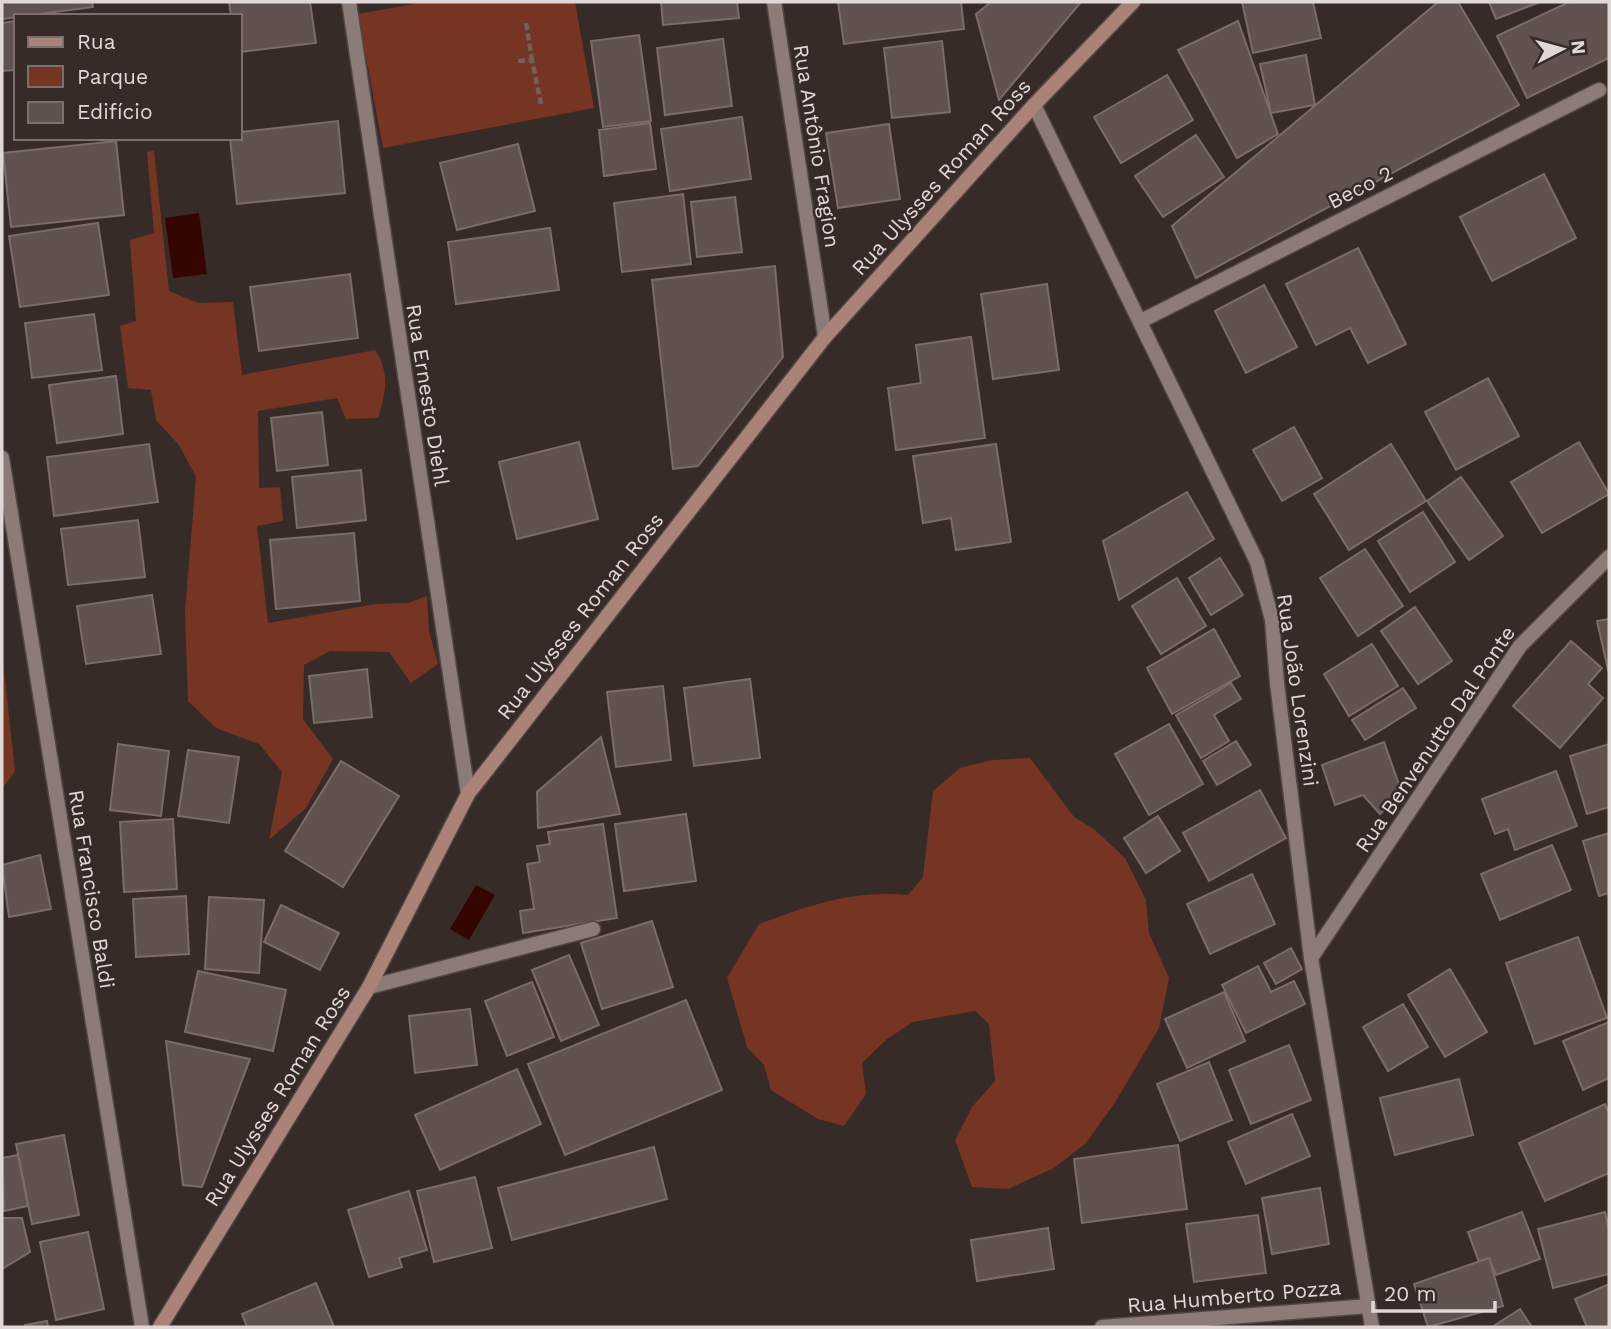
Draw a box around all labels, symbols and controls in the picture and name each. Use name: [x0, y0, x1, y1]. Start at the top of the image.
legend: [14, 14, 242, 140]
north arrow: [1527, 14, 1597, 84]
text: Rua: [77, 29, 116, 54]
text: N: [1566, 39, 1591, 55]
street label: Rua Antônio Fragion: [789, 43, 845, 249]
text: Parque: [77, 64, 148, 89]
street label: Rua Ulysses Roman Ross: [846, 74, 1036, 280]
text: Edifício: [77, 99, 153, 124]
street label: Beco 2: [1323, 160, 1397, 214]
street label: Rua Ernesto Diehl: [401, 302, 455, 488]
street label: Rua Ulysses Roman Ross: [491, 508, 669, 724]
street label: Rua João Lorenzini: [1272, 592, 1324, 788]
street label: Rua Benvenutto Dal Ponte: [1350, 621, 1520, 857]
street label: Rua Francisco Baldi: [64, 788, 120, 990]
street label: Rua Ulysses Roman Ross: [199, 981, 355, 1211]
scale bar: [1373, 1270, 1496, 1314]
street label: Rua Humberto Pozza: [1126, 1274, 1342, 1318]
text: 20 m: [1384, 1281, 1436, 1306]

